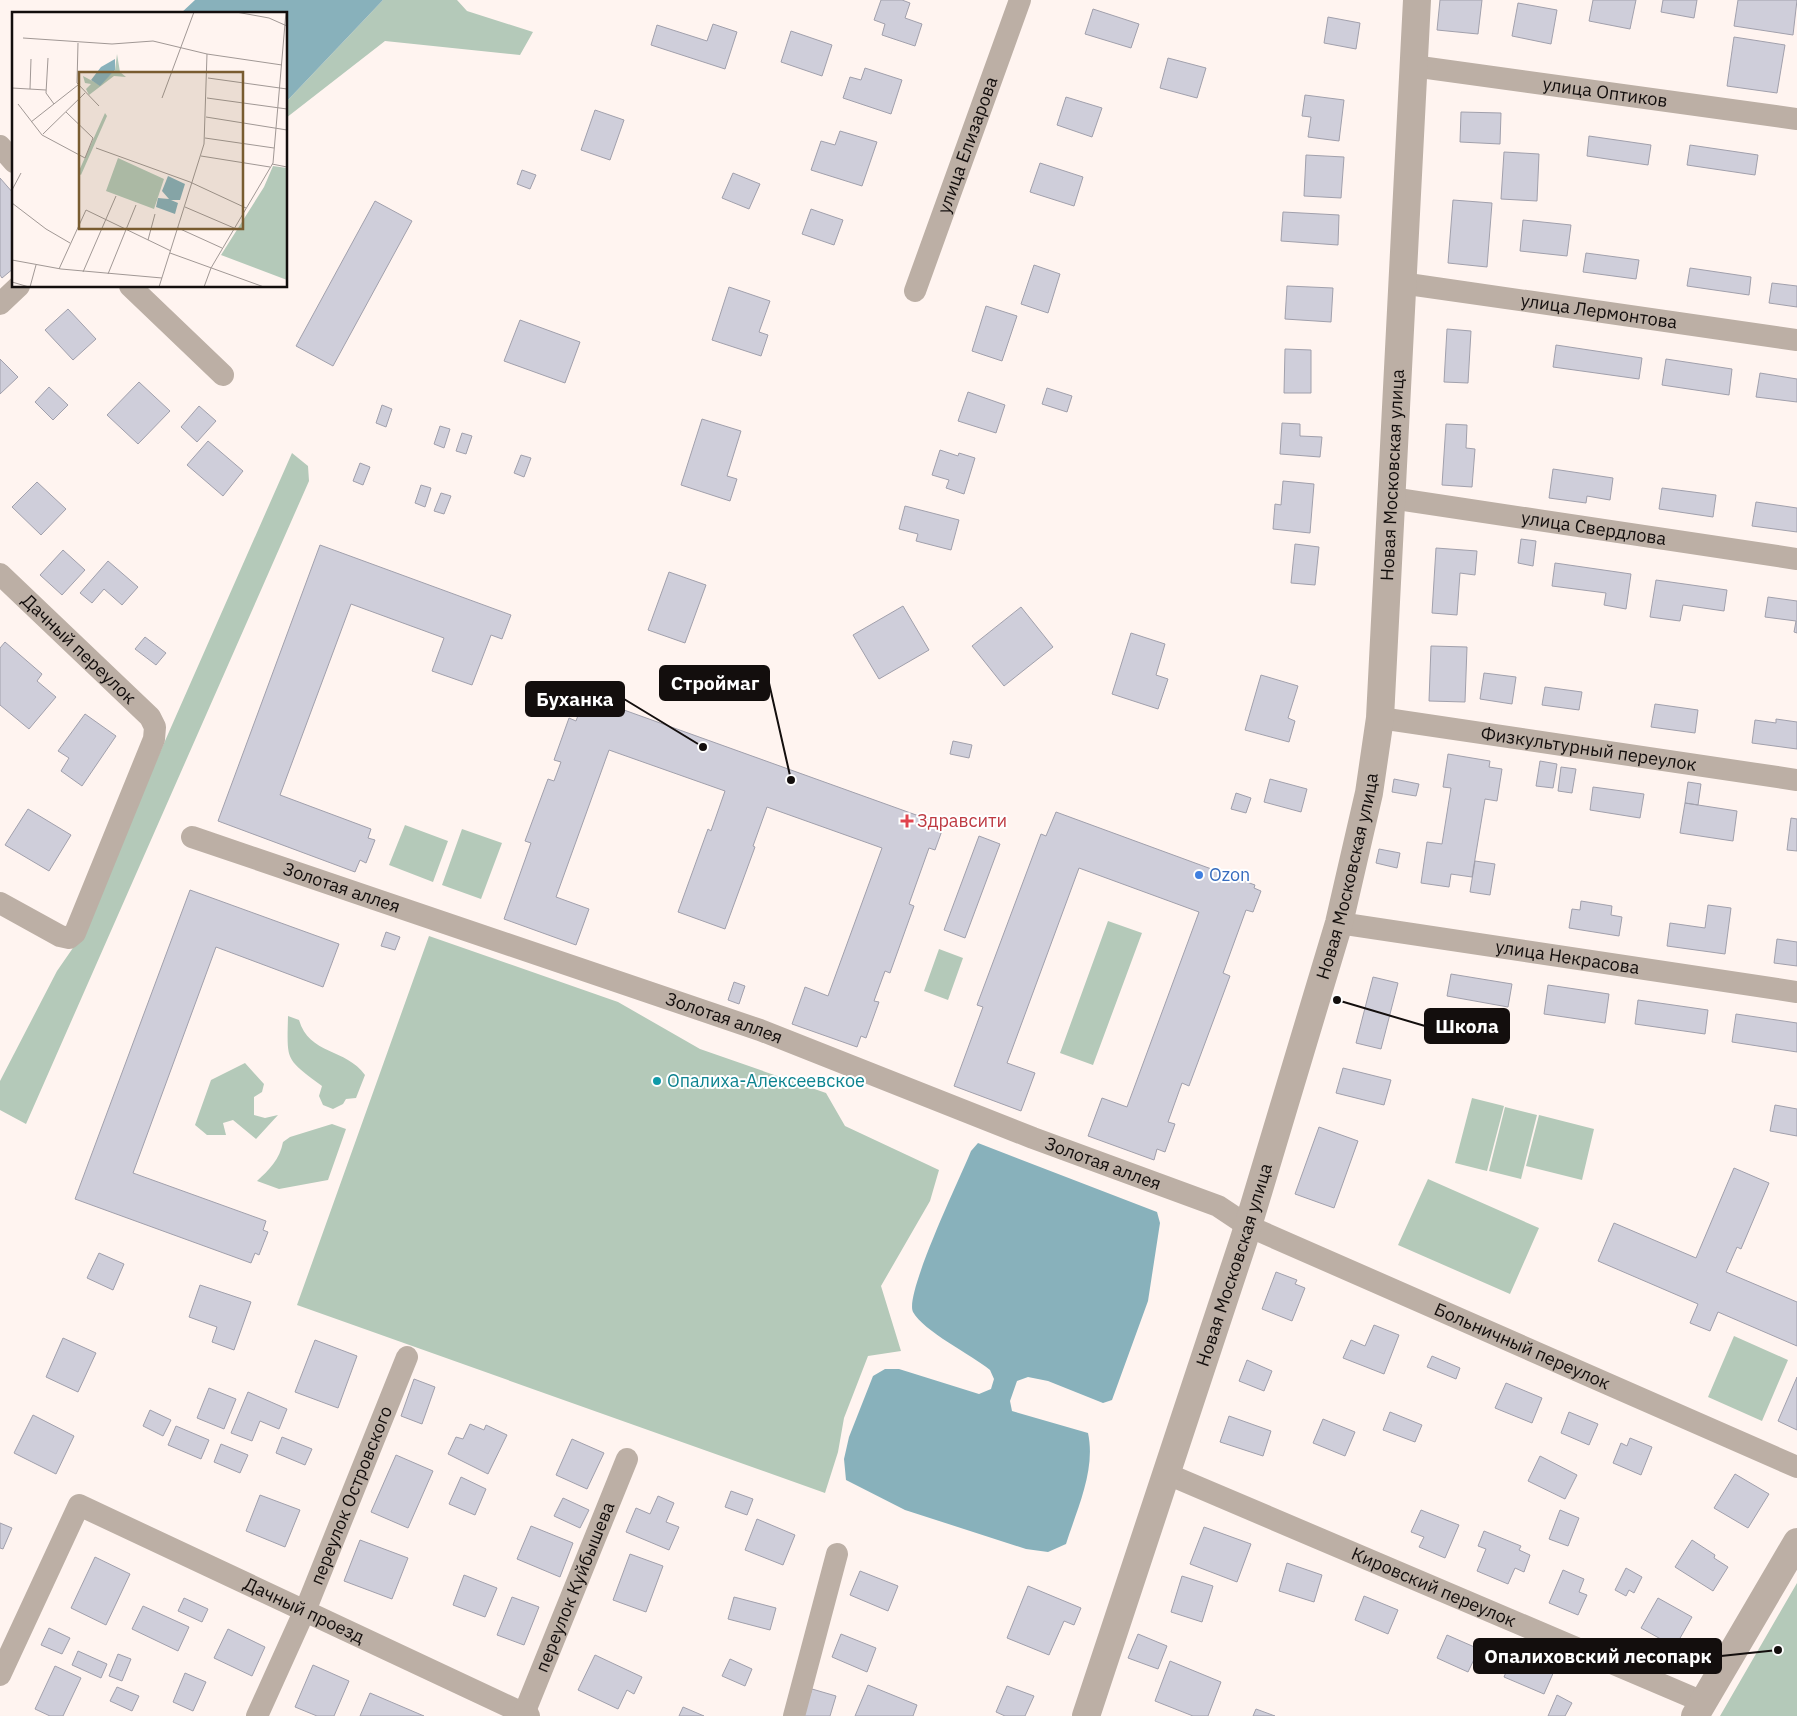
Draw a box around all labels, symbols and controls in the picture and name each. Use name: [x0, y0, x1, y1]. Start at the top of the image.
inset map: [12, 12, 288, 288]
street label: улица Оптиков: [1541, 72, 1669, 112]
street label: улица Елизарова: [932, 73, 1003, 217]
street label: улица Лермонтова: [1519, 288, 1679, 334]
street label: Новая Московская улица: [1375, 368, 1409, 581]
street label: улица Свердлова: [1520, 506, 1668, 550]
street label: Дачный переулок: [17, 589, 141, 709]
callout: Строймаг: [660, 666, 769, 700]
text: Строймаг: [671, 671, 760, 695]
callout: Буханка: [526, 682, 624, 716]
text: Буханка: [536, 687, 614, 711]
street label: Физкультурный переулок: [1479, 721, 1698, 776]
street label: Новая Московская улица: [1311, 771, 1383, 982]
place label: Здравсити: [917, 809, 1007, 832]
marker: Здравсити: [901, 815, 913, 827]
street label: Золотая аллея: [280, 857, 403, 918]
place label: Ozon: [1209, 863, 1250, 886]
marker: Ozon: [1193, 869, 1205, 881]
street label: улица Некрасова: [1494, 935, 1641, 979]
street label: Золотая аллея: [663, 987, 786, 1049]
callout: Школа: [1425, 1009, 1509, 1043]
text: Школа: [1435, 1014, 1499, 1038]
place label: Опалиха-Алексеевское: [667, 1069, 865, 1092]
marker: Опалиха-Алексеевское: [651, 1075, 663, 1087]
street label: Золотая аллея: [1042, 1131, 1164, 1195]
street label: Новая Московская улица: [1191, 1160, 1277, 1369]
street label: Больничный переулок: [1431, 1297, 1614, 1395]
street label: переулок Островского: [305, 1402, 397, 1588]
street label: переулок Куйбышева: [530, 1498, 620, 1675]
street label: Кировский переулок: [1348, 1542, 1520, 1632]
street label: Дачный проезд: [240, 1572, 369, 1648]
callout: Опалиховский лесопарк: [1474, 1639, 1721, 1673]
text: Опалиховский лесопарк: [1484, 1644, 1712, 1668]

